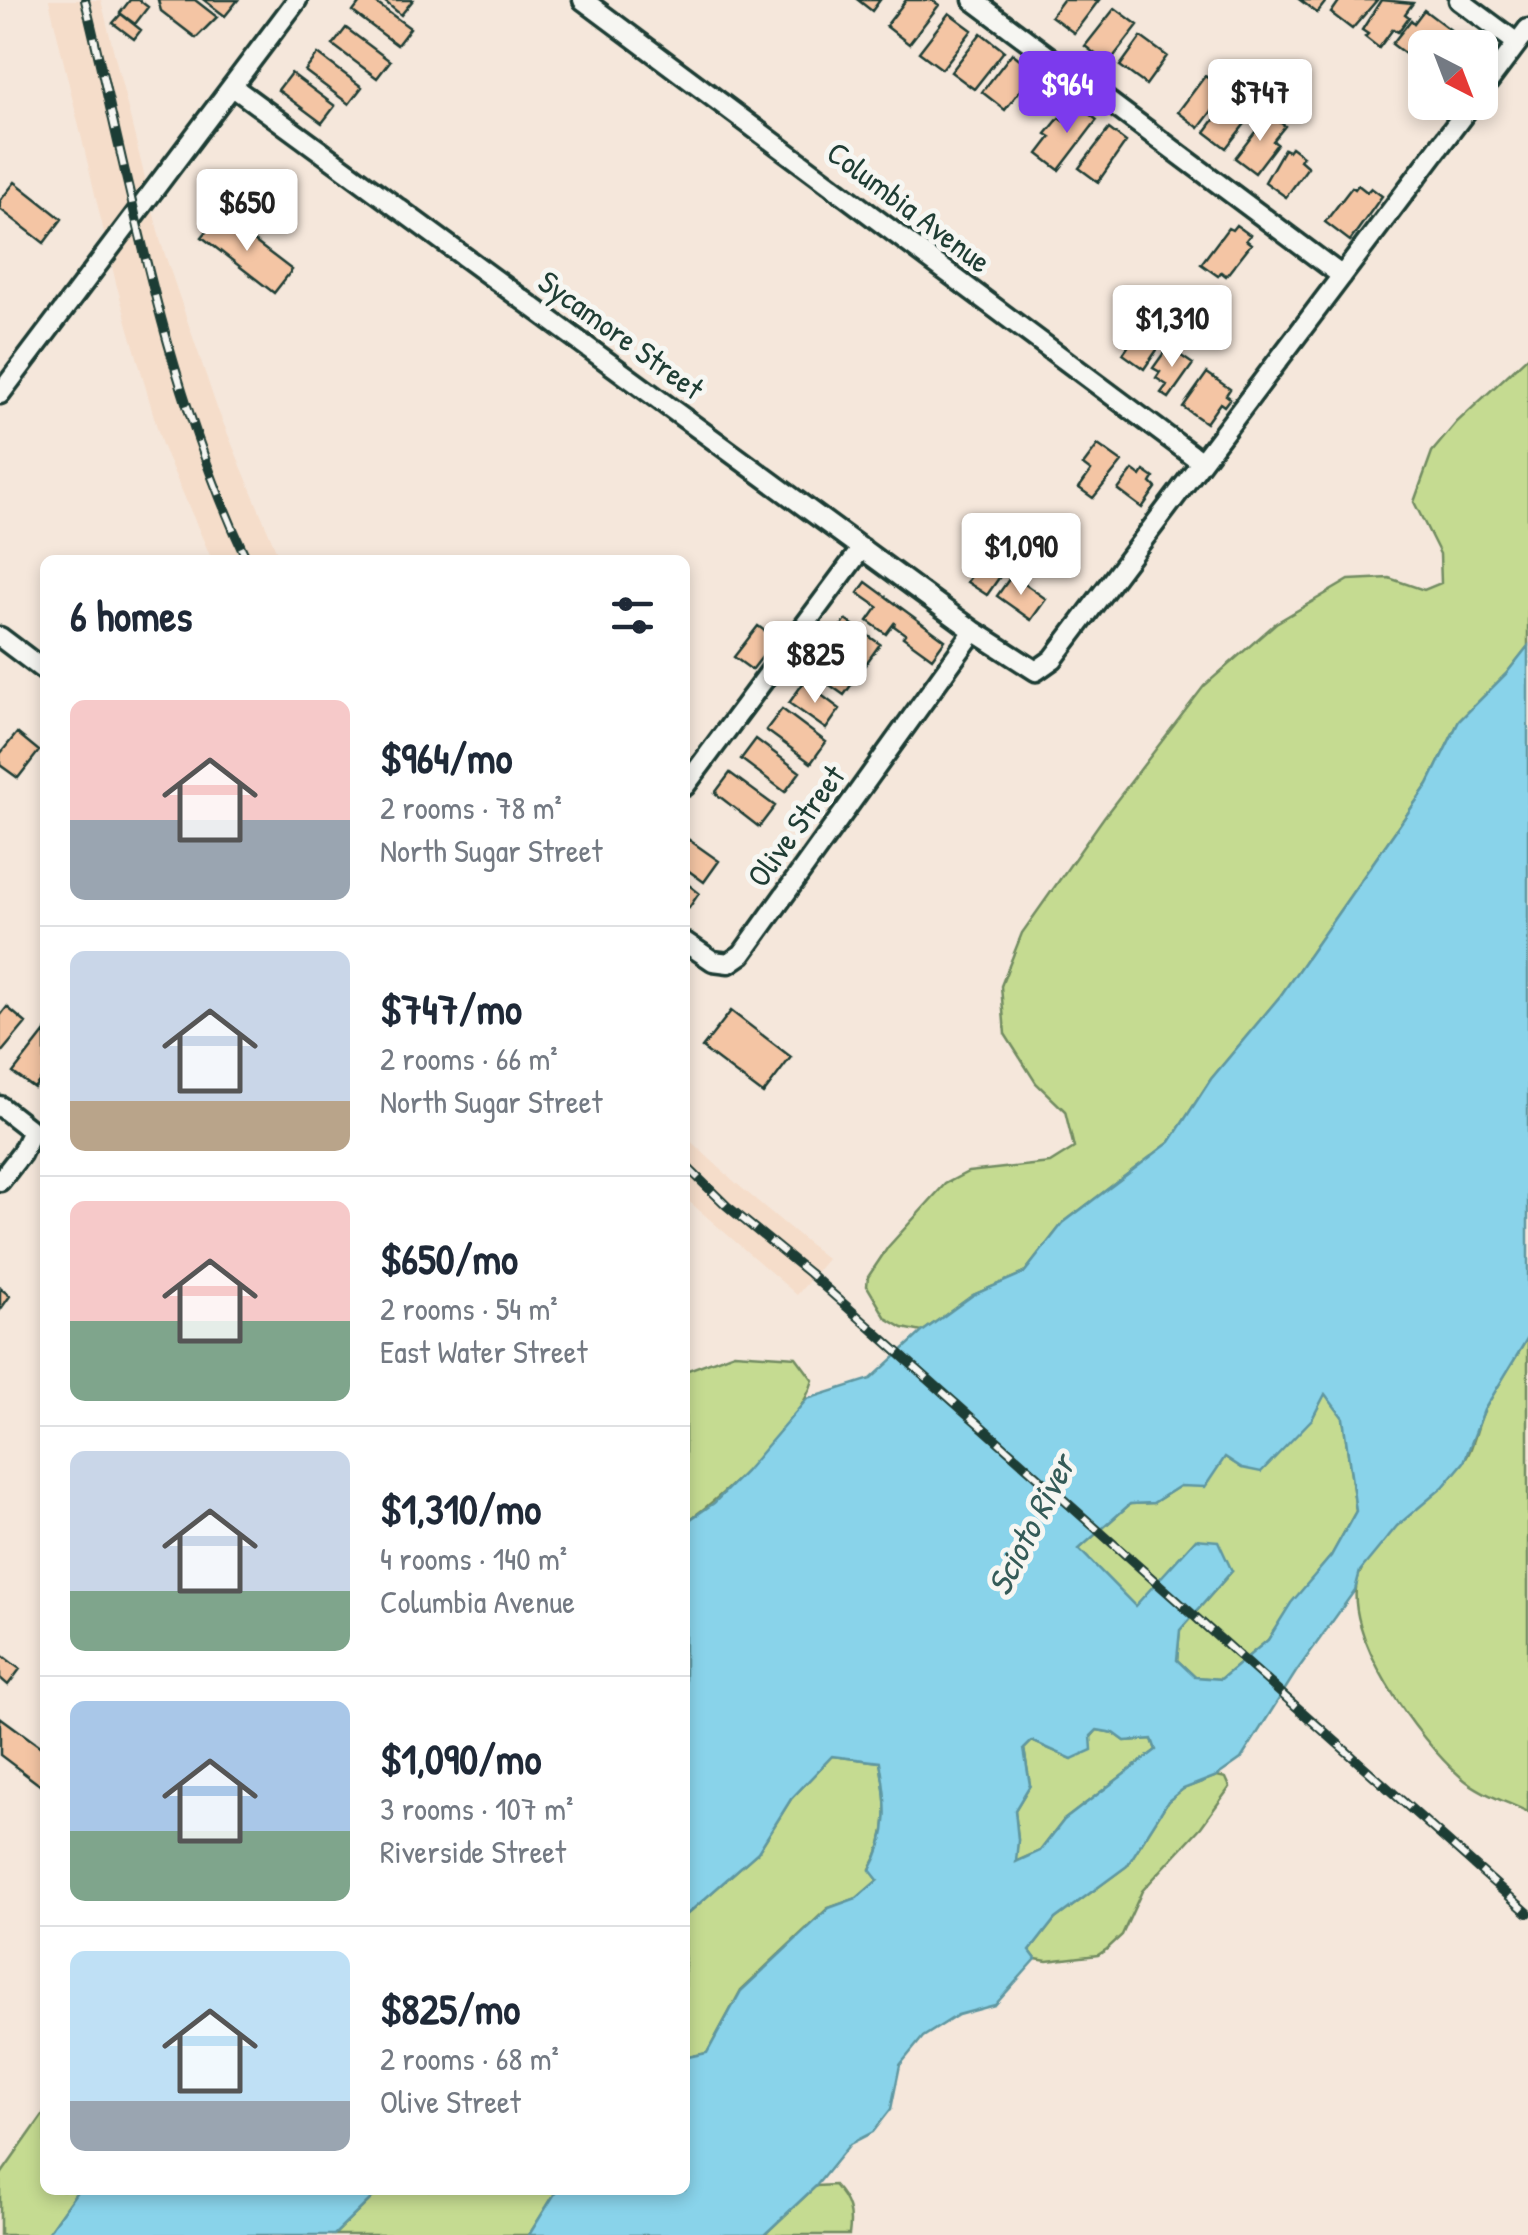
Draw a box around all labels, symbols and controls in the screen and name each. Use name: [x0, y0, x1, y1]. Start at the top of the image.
north arrow: [1408, 30, 1498, 120]
map controls: [1408, 30, 1498, 120]
pin: $964: [1008, 51, 1126, 136]
pin: $747: [1201, 59, 1319, 144]
text: $964: [1041, 62, 1093, 105]
text: $747: [1230, 70, 1290, 113]
street label: Columbia Avenue: [819, 131, 1000, 283]
pin: $650: [188, 169, 306, 254]
text: $650: [219, 180, 275, 223]
street label: Sycamore Street: [530, 260, 714, 410]
pin: $1,310: [1091, 285, 1253, 370]
text: $1,310: [1135, 296, 1209, 339]
pin: $1,090: [940, 513, 1102, 598]
text: $1,090: [984, 524, 1058, 567]
text: 6 homes: [70, 587, 192, 644]
icon: filters: [605, 588, 660, 643]
pin: $825: [756, 621, 874, 706]
text: $825: [786, 632, 844, 675]
text: $964/mo: [380, 729, 512, 786]
icon: home: [150, 740, 270, 860]
street label: Olive Street: [737, 755, 855, 895]
text: 2 rooms · 78 m²: [380, 786, 562, 829]
text: North Sugar Street: [380, 829, 603, 872]
text: $747/mo: [380, 980, 522, 1037]
icon: home: [150, 991, 270, 1111]
text: 2 rooms · 66 m²: [380, 1037, 558, 1080]
text: North Sugar Street: [380, 1080, 603, 1123]
text: $650/mo: [380, 1230, 518, 1287]
icon: home: [150, 1241, 270, 1361]
text: 2 rooms · 54 m²: [380, 1287, 558, 1330]
text: East Water Street: [380, 1330, 588, 1373]
water label: Scioto River: [975, 1443, 1088, 1603]
text: $1,310/mo: [380, 1480, 541, 1537]
icon: home: [150, 1491, 270, 1611]
text: 4 rooms · 140 m²: [380, 1537, 567, 1580]
text: Columbia Avenue: [380, 1580, 575, 1623]
text: $1,090/mo: [380, 1730, 541, 1787]
icon: home: [150, 1741, 270, 1861]
text: 3 rooms · 107 m²: [380, 1787, 573, 1830]
text: Riverside Street: [380, 1830, 566, 1873]
text: $825/mo: [380, 1980, 520, 2037]
icon: home: [150, 1991, 270, 2111]
text: 2 rooms · 68 m²: [380, 2037, 559, 2080]
text: Olive Street: [380, 2080, 521, 2123]

